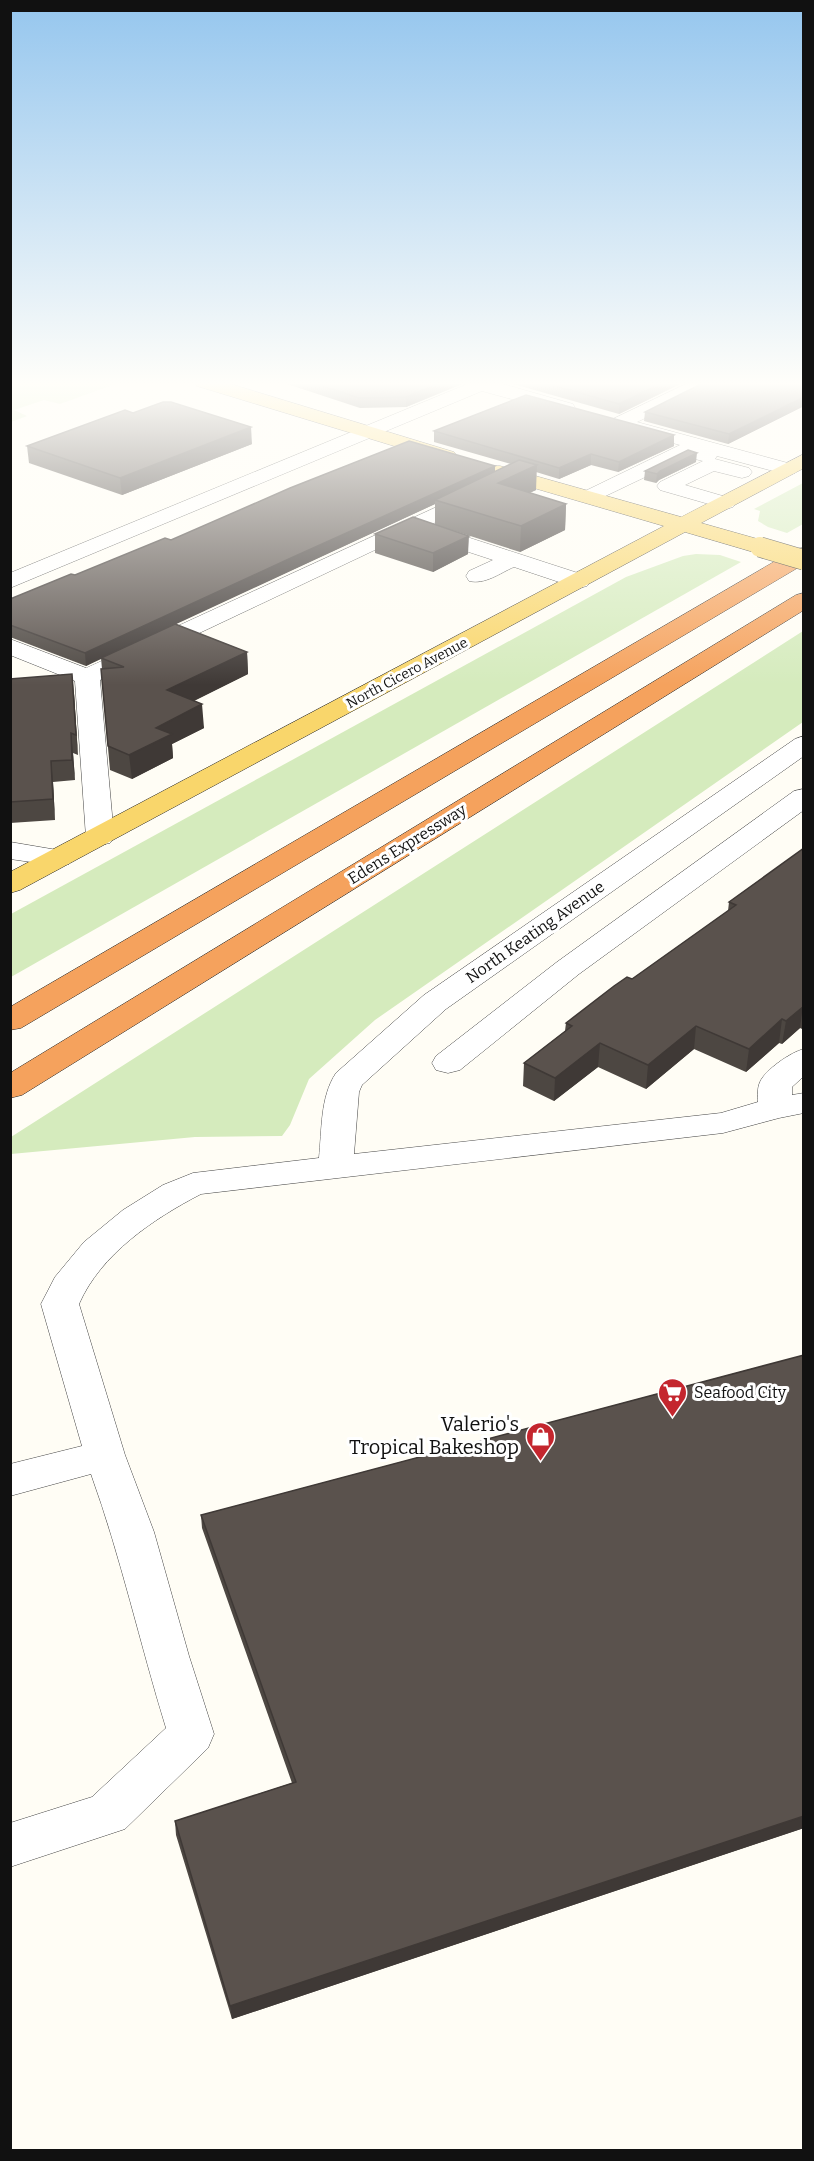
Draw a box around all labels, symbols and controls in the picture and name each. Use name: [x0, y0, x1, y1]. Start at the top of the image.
street label: North Cicero Avenue: [343, 634, 471, 712]
street label: Edens Expressway: [344, 800, 470, 888]
street label: North Keating Avenue: [462, 877, 608, 987]
supermarket icon: Seafood City: [657, 1376, 689, 1418]
place label: Seafood City: [694, 1383, 787, 1402]
place label: Valerio's Tropical Bakeshop: [349, 1412, 519, 1459]
shop icon: Valerio's Tropical Bakeshop: [524, 1420, 556, 1462]

